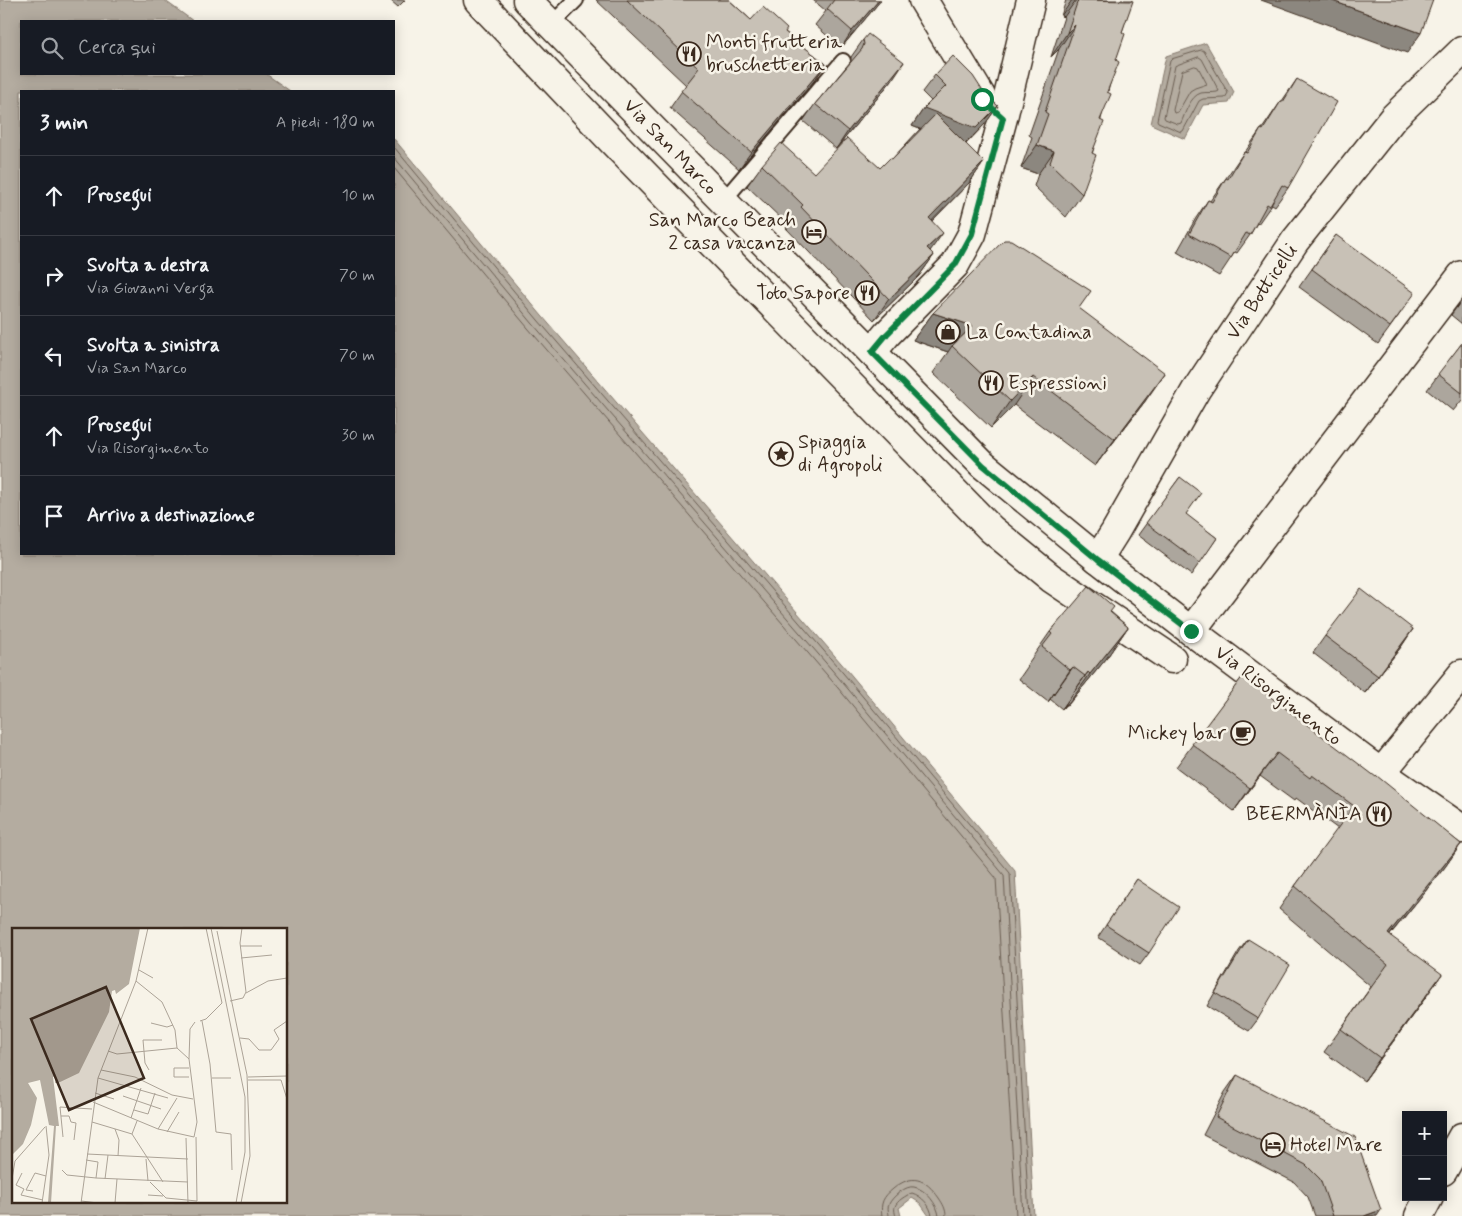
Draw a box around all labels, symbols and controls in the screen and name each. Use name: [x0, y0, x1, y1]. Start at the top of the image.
search box: [20, 20, 395, 75]
place label: Monti frutteria bruschetteria: [706, 29, 843, 79]
icon: search: [38, 34, 66, 62]
text: Cerca qui: [78, 35, 156, 60]
restaurant icon: Monti frutteria bruschetteria: [676, 41, 702, 67]
route start: [971, 88, 994, 111]
street label: Via San Marco: [617, 93, 723, 201]
text: 3 min: [40, 109, 88, 137]
text: A piedi · 180 m: [276, 112, 375, 133]
icon: ahead: [40, 182, 68, 210]
text: Prosegui: [87, 183, 152, 208]
text: 10 m: [342, 185, 375, 206]
place label: San Marco Beach 2 casa vacanza: [649, 207, 796, 257]
hotel icon: San Marco Beach 2 casa vacanza: [801, 219, 827, 245]
street label: Via Botticelli: [1220, 239, 1304, 345]
text: Svolta a destra: [87, 253, 209, 278]
icon: right: [40, 262, 68, 290]
text: 70 m: [339, 265, 375, 286]
text: Via Giovanni Verga: [87, 278, 214, 299]
place label: Toto Sapore: [756, 280, 850, 307]
restaurant icon: Toto Sapore: [854, 280, 880, 306]
shop icon: La Contadina: [935, 319, 961, 345]
place label: La Contadina: [966, 319, 1092, 346]
text: Svolta a sinistra: [87, 333, 220, 358]
icon: left: [40, 342, 68, 370]
text: 70 m: [339, 345, 375, 366]
text: Via San Marco: [87, 358, 187, 379]
restaurant icon: Espressioni: [978, 370, 1004, 396]
place label: Espressioni: [1008, 370, 1107, 397]
text: Prosegui: [87, 413, 152, 438]
icon: ahead: [40, 422, 68, 450]
text: 30 m: [342, 425, 375, 446]
place label: Spiaggia di Agropoli: [798, 429, 883, 479]
text: Via Risorgimento: [87, 438, 209, 459]
place icon: Spiaggia di Agropoli: [768, 441, 794, 467]
icon: arrive: [40, 502, 68, 530]
text: Arrivo a destinazione: [87, 503, 255, 528]
route end: [1180, 620, 1203, 643]
street label: Via Risorgimento: [1209, 639, 1347, 753]
place label: Mickey bar: [1128, 720, 1227, 747]
cafe icon: Mickey bar: [1230, 720, 1256, 746]
place label: BEERMÀNÌA: [1246, 801, 1362, 828]
restaurant icon: BEERMÀNÌA: [1366, 801, 1392, 827]
inset map: [12, 928, 288, 1204]
map controls: [1402, 1111, 1447, 1201]
button: +: [1402, 1111, 1447, 1156]
hotel icon: Hotel Mare: [1260, 1132, 1286, 1158]
place label: Hotel Mare: [1290, 1132, 1383, 1159]
button: −: [1402, 1156, 1447, 1201]

